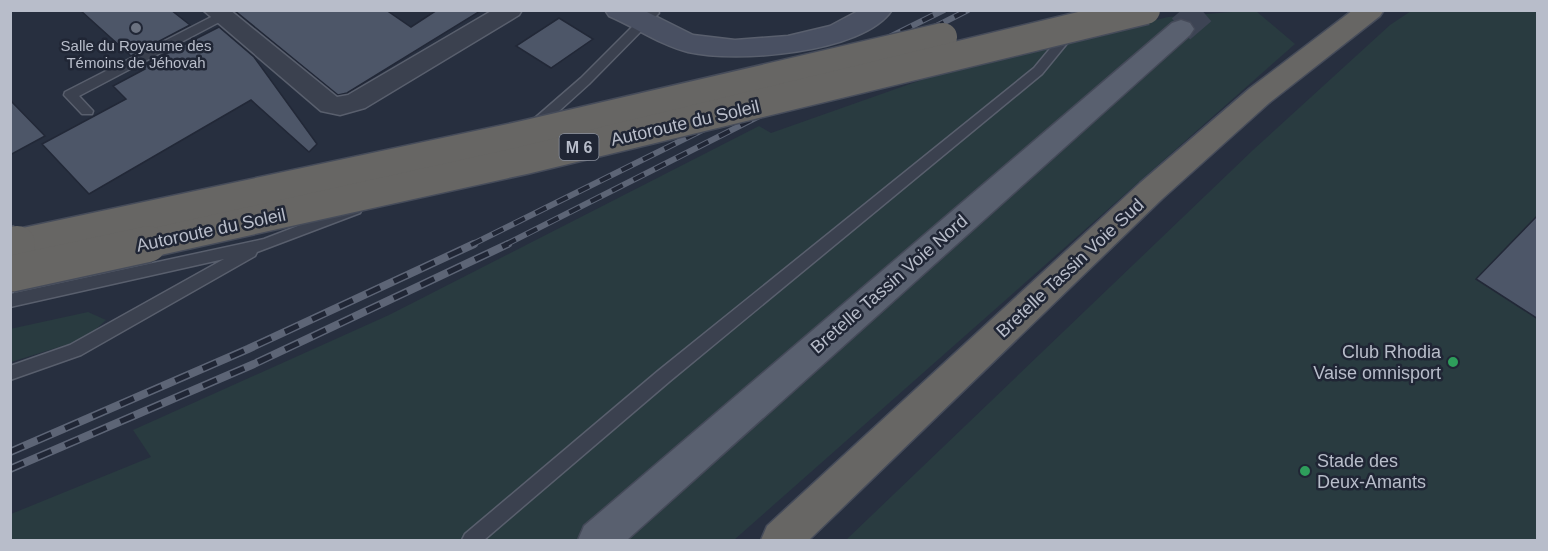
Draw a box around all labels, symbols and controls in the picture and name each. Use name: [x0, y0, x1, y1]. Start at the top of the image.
marker: Salle du Royaume des Témoins de Jéhovah: [129, 21, 143, 35]
place label: Salle du Royaume des Témoins de Jéhovah: [61, 37, 211, 71]
street label: Autoroute du Soleil: [609, 96, 761, 150]
road number: M 6: [560, 134, 598, 160]
street label: Bretelle Tassin Voie Sud: [992, 195, 1148, 341]
street label: Autoroute du Soleil: [135, 204, 287, 256]
street label: Bretelle Tassin Voie Nord: [807, 211, 971, 357]
place label: Club Rhodia Vaise omnisport: [1313, 342, 1442, 383]
marker: Club Rhodia Vaise omnisport: [1446, 355, 1460, 369]
place label: Stade des Deux-Amants: [1317, 451, 1426, 492]
marker: Stade des Deux-Amants: [1298, 464, 1312, 478]

